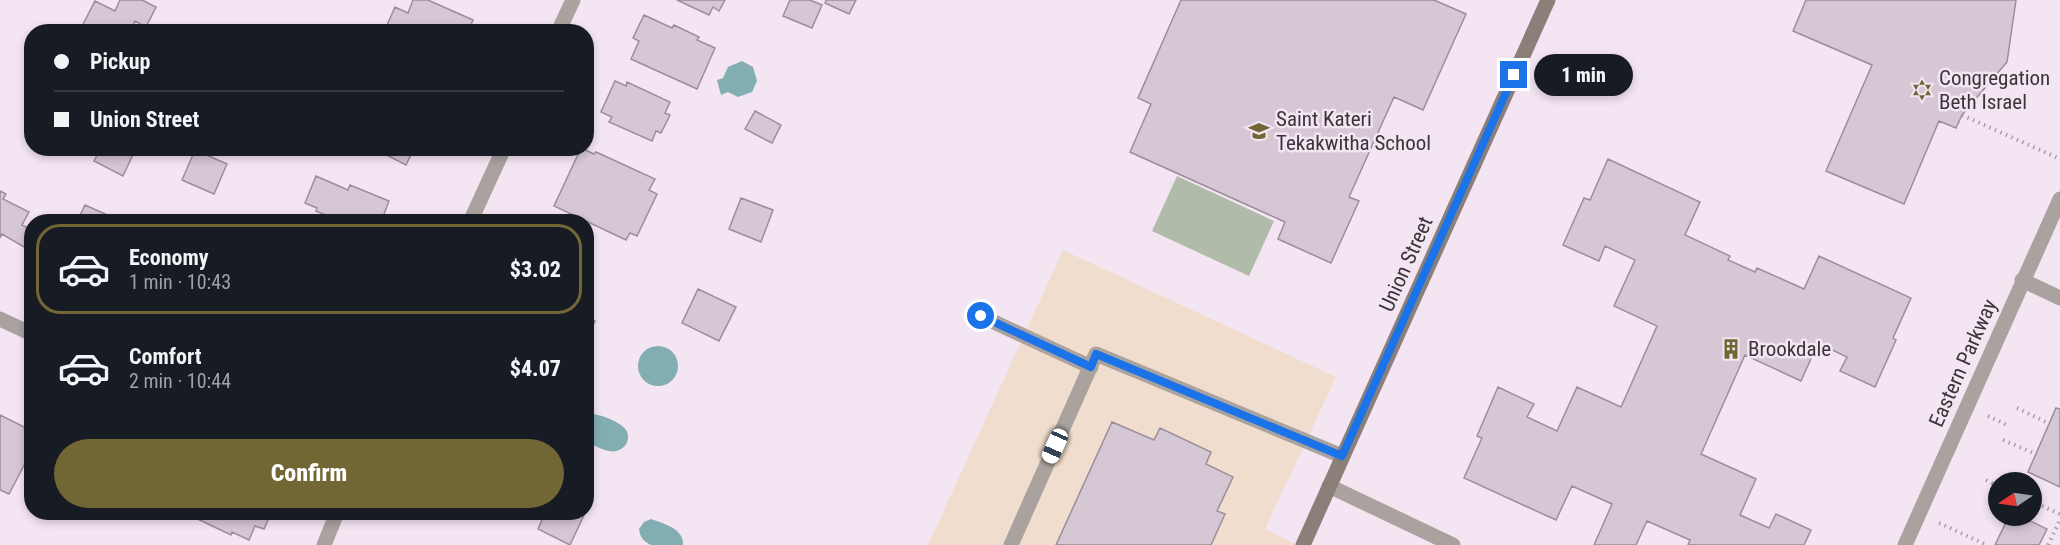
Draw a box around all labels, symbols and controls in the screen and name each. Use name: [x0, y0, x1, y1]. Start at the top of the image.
text: Pickup: [90, 49, 150, 74]
callout: 1 min: [1535, 54, 1634, 96]
route end: [1500, 61, 1527, 88]
text: 1 min: [1561, 63, 1606, 87]
place label: Congregation Beth Israel: [1939, 66, 2050, 114]
synagogue icon: Congregation Beth Israel: [1910, 78, 1934, 102]
text: Union Street: [90, 107, 199, 132]
place label: Saint Kateri Tekakwitha School: [1276, 107, 1431, 155]
school or university icon: Saint Kateri Tekakwitha School: [1247, 119, 1271, 143]
street label: Union Street: [1374, 213, 1438, 315]
icon: car: [57, 242, 111, 296]
text: Economy: [129, 245, 209, 270]
text: $3.02: [510, 257, 561, 282]
text: 1 min · 10:43: [129, 270, 231, 294]
street label: Eastern Parkway: [1924, 295, 2002, 431]
route start: [967, 302, 994, 329]
building icon: Brookdale: [1719, 337, 1743, 361]
place label: Brookdale: [1748, 337, 1831, 361]
icon: car: [57, 341, 111, 395]
text: Comfort: [129, 344, 202, 369]
text: $4.07: [510, 356, 561, 381]
text: 2 min · 10:44: [129, 369, 231, 393]
car: [1039, 426, 1071, 466]
button: Confirm: [54, 439, 564, 508]
north arrow: [1988, 472, 2042, 526]
map controls: [1988, 472, 2042, 526]

